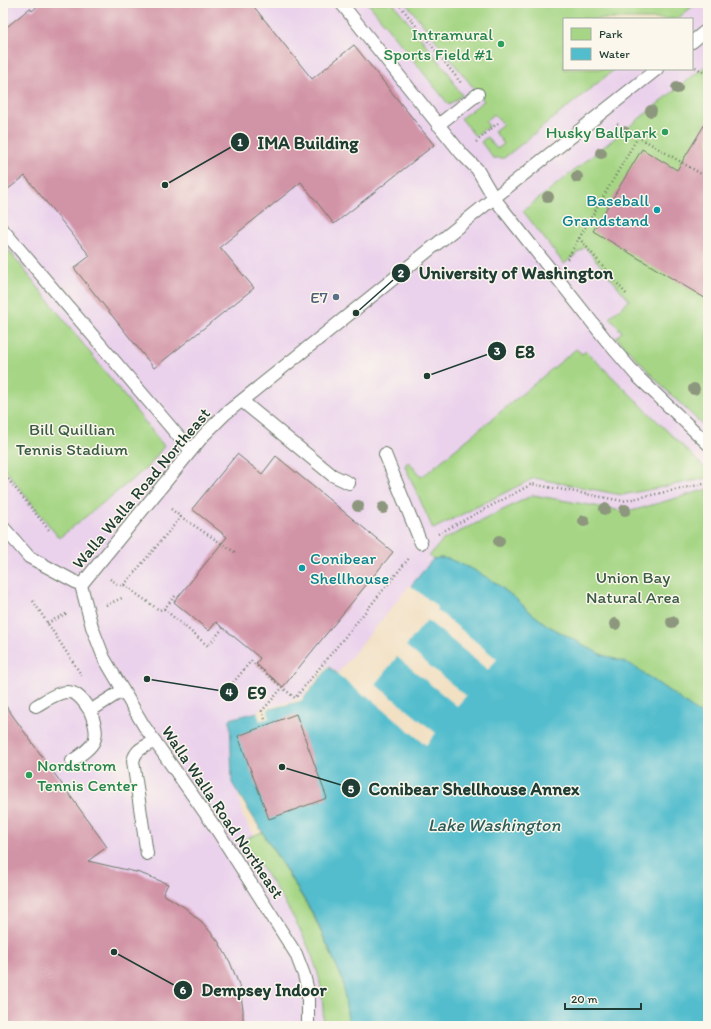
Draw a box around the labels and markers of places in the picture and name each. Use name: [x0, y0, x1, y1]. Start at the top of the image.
place label: Intramural Sports Field #1: [383, 24, 493, 64]
marker: Intramural Sports Field #1: [496, 39, 506, 49]
place label: Husky Ballpark: [546, 122, 657, 142]
callout: IMA Building: [230, 127, 367, 157]
marker: Husky Ballpark: [660, 127, 670, 137]
place label: Baseball Grandstand: [562, 190, 650, 230]
marker: Baseball Grandstand: [652, 205, 662, 215]
callout: University of Washington: [391, 258, 621, 288]
place label: E7: [310, 287, 329, 307]
marker: E7: [331, 292, 341, 302]
callout: E8: [487, 336, 543, 366]
place label: Conibear Shellhouse: [310, 548, 389, 588]
marker: Conibear Shellhouse: [297, 563, 307, 573]
callout: E9: [219, 677, 275, 707]
place label: Nordstrom Tennis Center: [37, 755, 138, 795]
marker: Nordstrom Tennis Center: [24, 770, 34, 780]
callout: Conibear Shellhouse Annex: [341, 773, 588, 803]
callout: Dempsey Indoor: [173, 975, 335, 1005]

